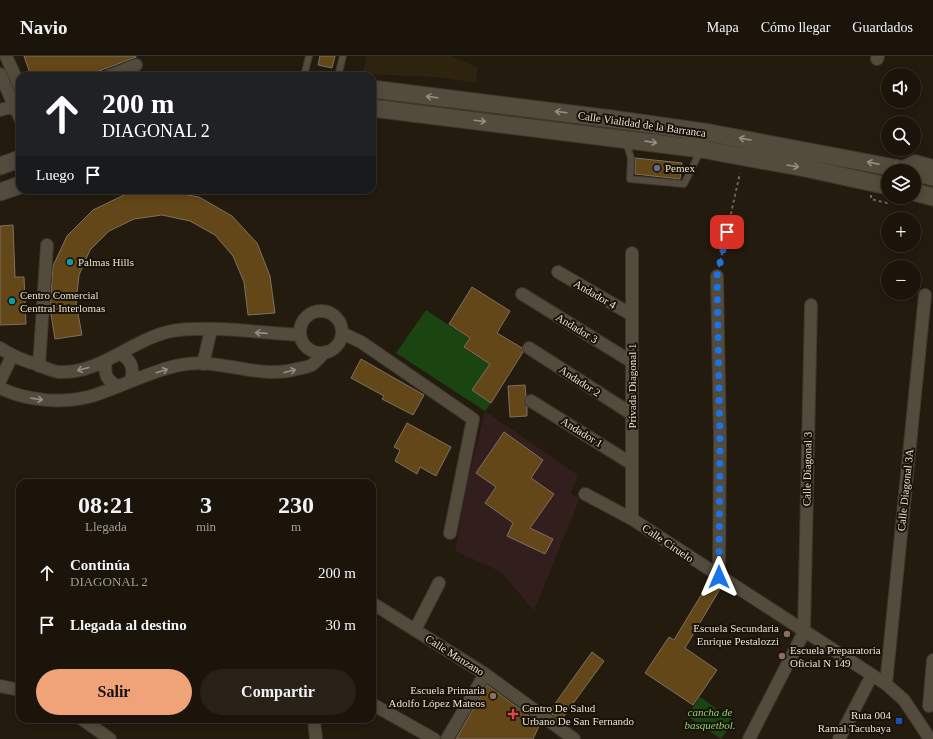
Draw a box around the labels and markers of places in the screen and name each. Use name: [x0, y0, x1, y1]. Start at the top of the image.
place label: Pemex: [665, 162, 695, 174]
marker: Pemex: [652, 163, 662, 173]
pin: [710, 215, 744, 249]
place label: Palmas Hills: [78, 256, 134, 268]
marker: Palmas Hills: [65, 257, 75, 267]
place label: Centro Comercial Centtral Interlomas: [20, 289, 105, 314]
marker: Centro Comercial Centtral Interlomas: [7, 296, 17, 306]
place label: Escuela Secundaria Enrique Pestalozzi: [693, 622, 779, 647]
marker: Escuela Secundaria Enrique Pestalozzi: [782, 629, 792, 639]
place label: Escuela Preparatoria Oficial N 149: [790, 644, 881, 669]
marker: Escuela Preparatoria Oficial N 149: [777, 651, 787, 661]
place label: Escuela Primaria Adolfo López Mateos: [388, 684, 485, 709]
marker: Escuela Primaria Adolfo López Mateos: [488, 691, 498, 701]
place label: Centro De Salud Urbano De San Fernando: [522, 702, 635, 727]
marker: Centro De Salud Urbano De San Fernando: [507, 708, 519, 720]
place label: Ruta 004 Ramal Tacubaya: [818, 709, 891, 734]
marker: Ruta 004 Ramal Tacubaya: [894, 716, 904, 726]

